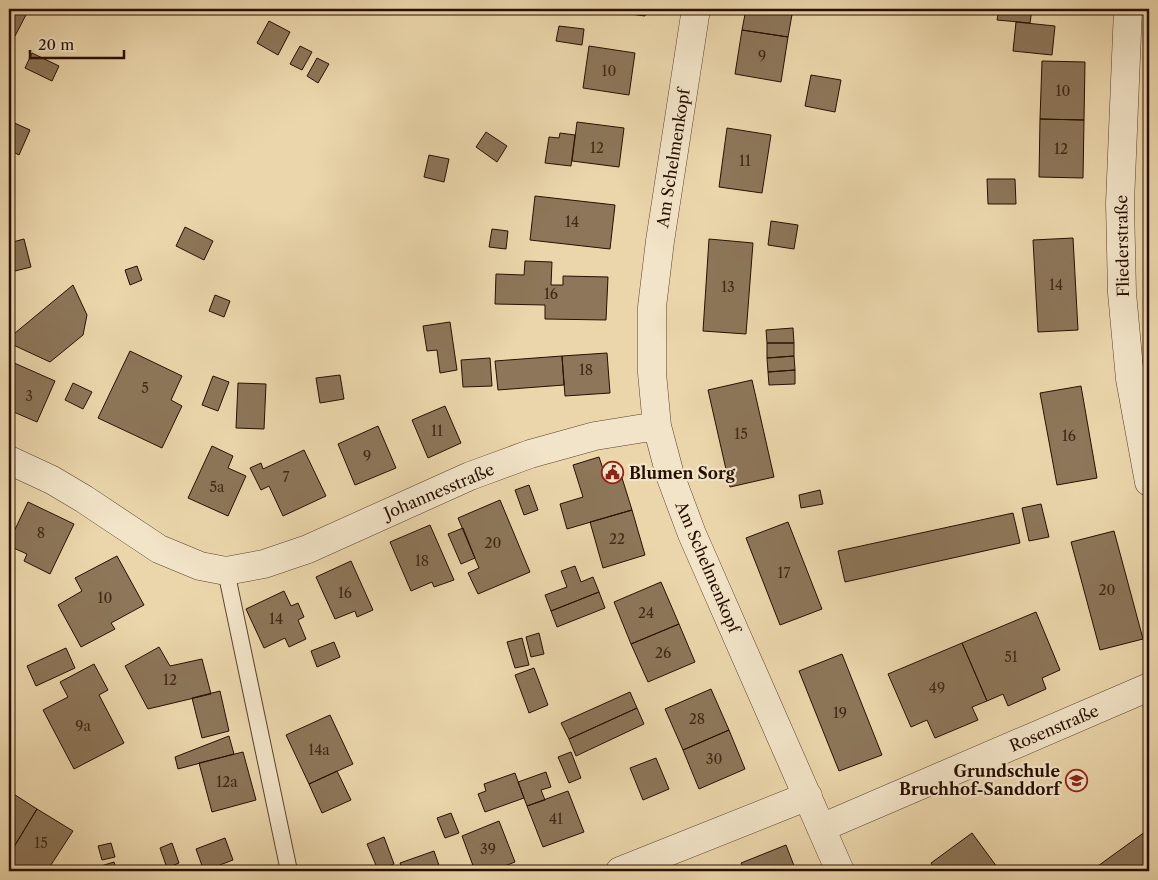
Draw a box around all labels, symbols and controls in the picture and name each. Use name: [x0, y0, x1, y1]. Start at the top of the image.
scale bar: [30, 28, 124, 60]
text: 20 m: [38, 35, 74, 54]
house number: 9: [758, 47, 766, 65]
house number: 10: [602, 62, 616, 80]
house number: 10: [1056, 82, 1070, 100]
street label: Am Schelmenkopf: [652, 85, 694, 230]
house number: 12: [590, 139, 604, 157]
house number: 12: [1054, 140, 1068, 158]
house number: 11: [739, 152, 751, 170]
street label: Fliederstraße: [1111, 195, 1133, 297]
house number: 14: [565, 213, 579, 231]
house number: 14: [1049, 276, 1063, 294]
house number: 13: [721, 278, 735, 296]
house number: 16: [544, 285, 558, 303]
house number: 18: [579, 361, 593, 379]
house number: 5: [141, 379, 149, 397]
house number: 3: [25, 387, 33, 405]
house number: 11: [431, 422, 443, 440]
house number: 15: [734, 425, 748, 443]
house number: 16: [1062, 427, 1076, 445]
house number: 9: [363, 447, 371, 465]
street label: Johannesstraße: [378, 459, 497, 524]
public building icon: Blumen Sorg: [601, 461, 625, 485]
place label: Blumen Sorg: [629, 463, 736, 483]
house number: 7: [283, 468, 290, 486]
house number: 5a: [210, 478, 225, 496]
street label: Am Schelmenkopf: [671, 497, 746, 638]
house number: 8: [37, 524, 45, 542]
house number: 22: [609, 530, 625, 548]
house number: 20: [485, 534, 502, 552]
house number: 18: [415, 552, 429, 570]
house number: 17: [778, 564, 790, 582]
house number: 20: [1099, 581, 1116, 599]
house number: 16: [338, 584, 352, 602]
house number: 10: [98, 589, 112, 607]
house number: 24: [638, 604, 654, 622]
house number: 14: [269, 610, 283, 628]
house number: 26: [655, 644, 671, 662]
house number: 51: [1004, 648, 1018, 666]
house number: 12: [163, 671, 177, 689]
house number: 49: [929, 679, 945, 697]
street label: Rosenstraße: [1006, 700, 1102, 756]
house number: 19: [833, 704, 847, 722]
house number: 28: [689, 710, 705, 728]
house number: 9a: [75, 717, 91, 735]
house number: 14a: [308, 741, 330, 759]
house number: 30: [706, 750, 722, 768]
place label: Grundschule Bruchhof-Sanddorf: [899, 761, 1062, 799]
school or university icon: Grundschule Bruchhof-Sanddorf: [1064, 768, 1088, 792]
house number: 12a: [216, 773, 238, 791]
house number: 41: [549, 810, 563, 828]
house number: 15: [34, 834, 48, 852]
house number: 39: [480, 840, 496, 858]

